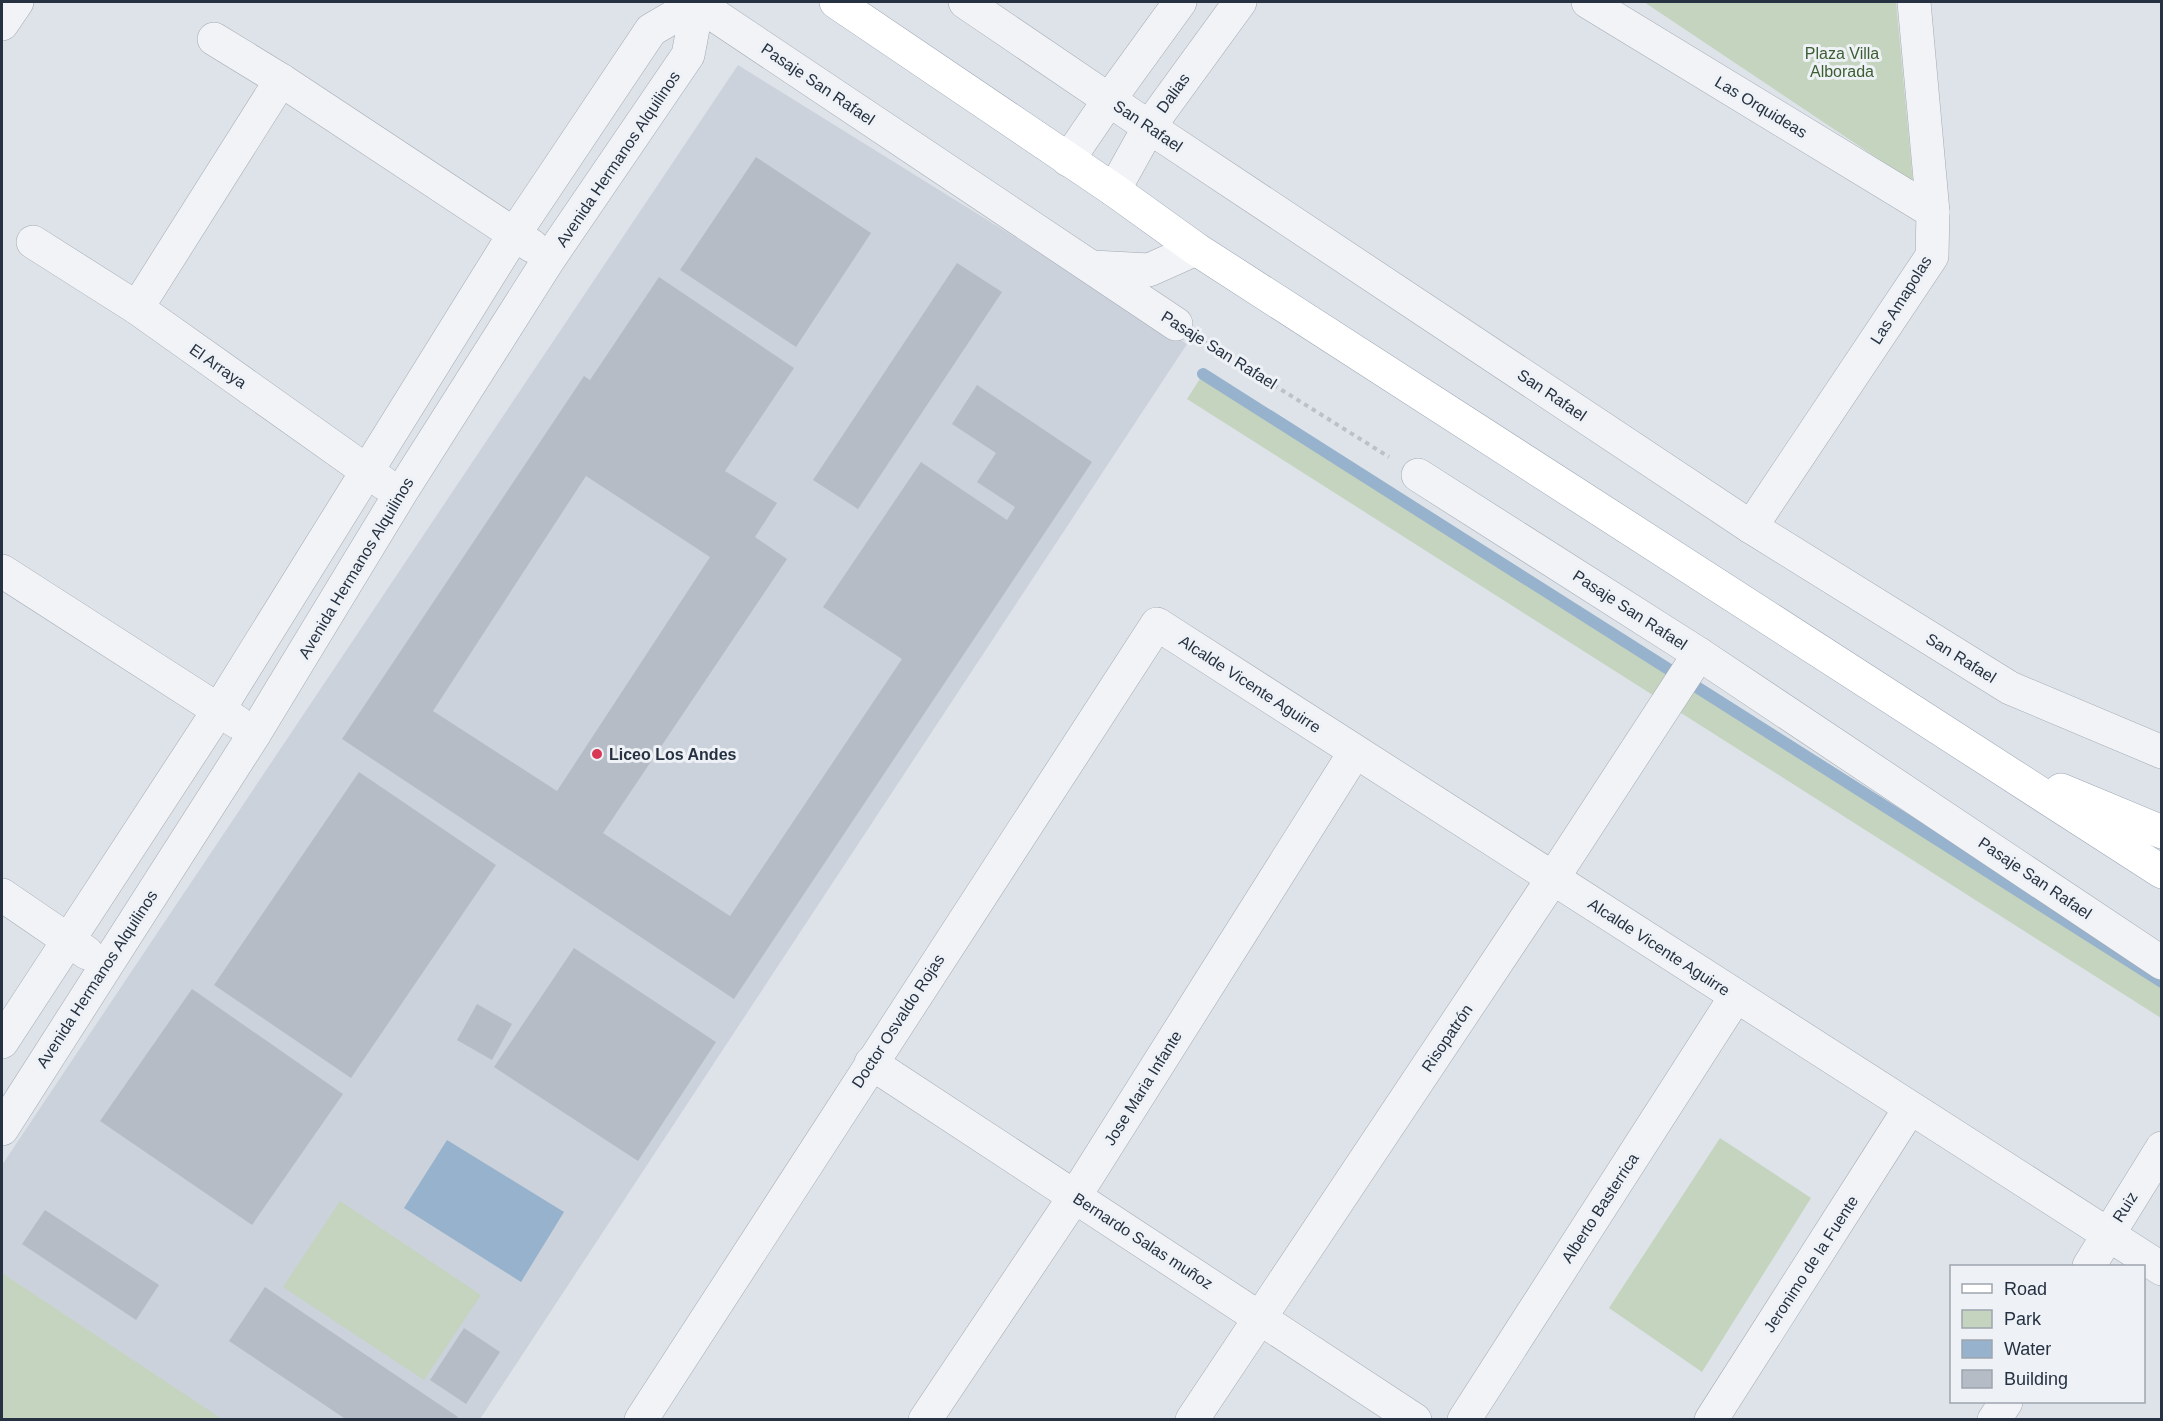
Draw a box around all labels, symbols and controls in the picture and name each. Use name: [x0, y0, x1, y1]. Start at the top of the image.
street label: Pasaje San Rafael: [758, 40, 878, 128]
park label: Plaza Villa Alborada: [1805, 45, 1879, 80]
street label: Avenida Hermanos Alquilinos: [553, 68, 683, 250]
street label: Dalias: [1153, 70, 1193, 116]
street label: Las Orquideas: [1712, 73, 1810, 141]
street label: San Rafael: [1110, 97, 1186, 155]
street label: Las Amapolas: [1867, 253, 1935, 347]
street label: Pasaje San Rafael: [1158, 308, 1280, 392]
street label: El Arraya: [187, 340, 250, 392]
street label: San Rafael: [1514, 366, 1590, 424]
street label: Avenida Hermanos Alquilinos: [295, 475, 417, 661]
street label: Pasaje San Rafael: [1570, 567, 1690, 653]
street label: San Rafael: [1923, 630, 1999, 686]
street label: Alcalde Vicente Aguirre: [1176, 632, 1324, 736]
place label: Liceo Los Andes: [609, 746, 737, 763]
marker: Liceo Los Andes: [590, 747, 604, 761]
street label: Pasaje San Rafael: [1975, 834, 2095, 922]
street label: Avenida Hermanos Alquilinos: [33, 887, 161, 1071]
street label: Alcalde Vicente Aguirre: [1585, 895, 1733, 999]
street label: Doctor Osvaldo Rojas: [848, 951, 948, 1091]
street label: Risopatrón: [1418, 1001, 1476, 1075]
street label: Jose Maria Infante: [1101, 1028, 1185, 1148]
street label: Alberto Basterrica: [1558, 1150, 1642, 1266]
street label: Ruiz: [2109, 1189, 2141, 1225]
street label: Bernardo Salas muñoz: [1070, 1190, 1216, 1292]
street label: Jeronimo de la Fuente: [1761, 1193, 1862, 1335]
legend: [1950, 1265, 2145, 1403]
text: Road: [2004, 1279, 2047, 1299]
text: Park: [2004, 1309, 2042, 1329]
text: Water: [2004, 1339, 2051, 1359]
text: Building: [2004, 1369, 2068, 1389]

